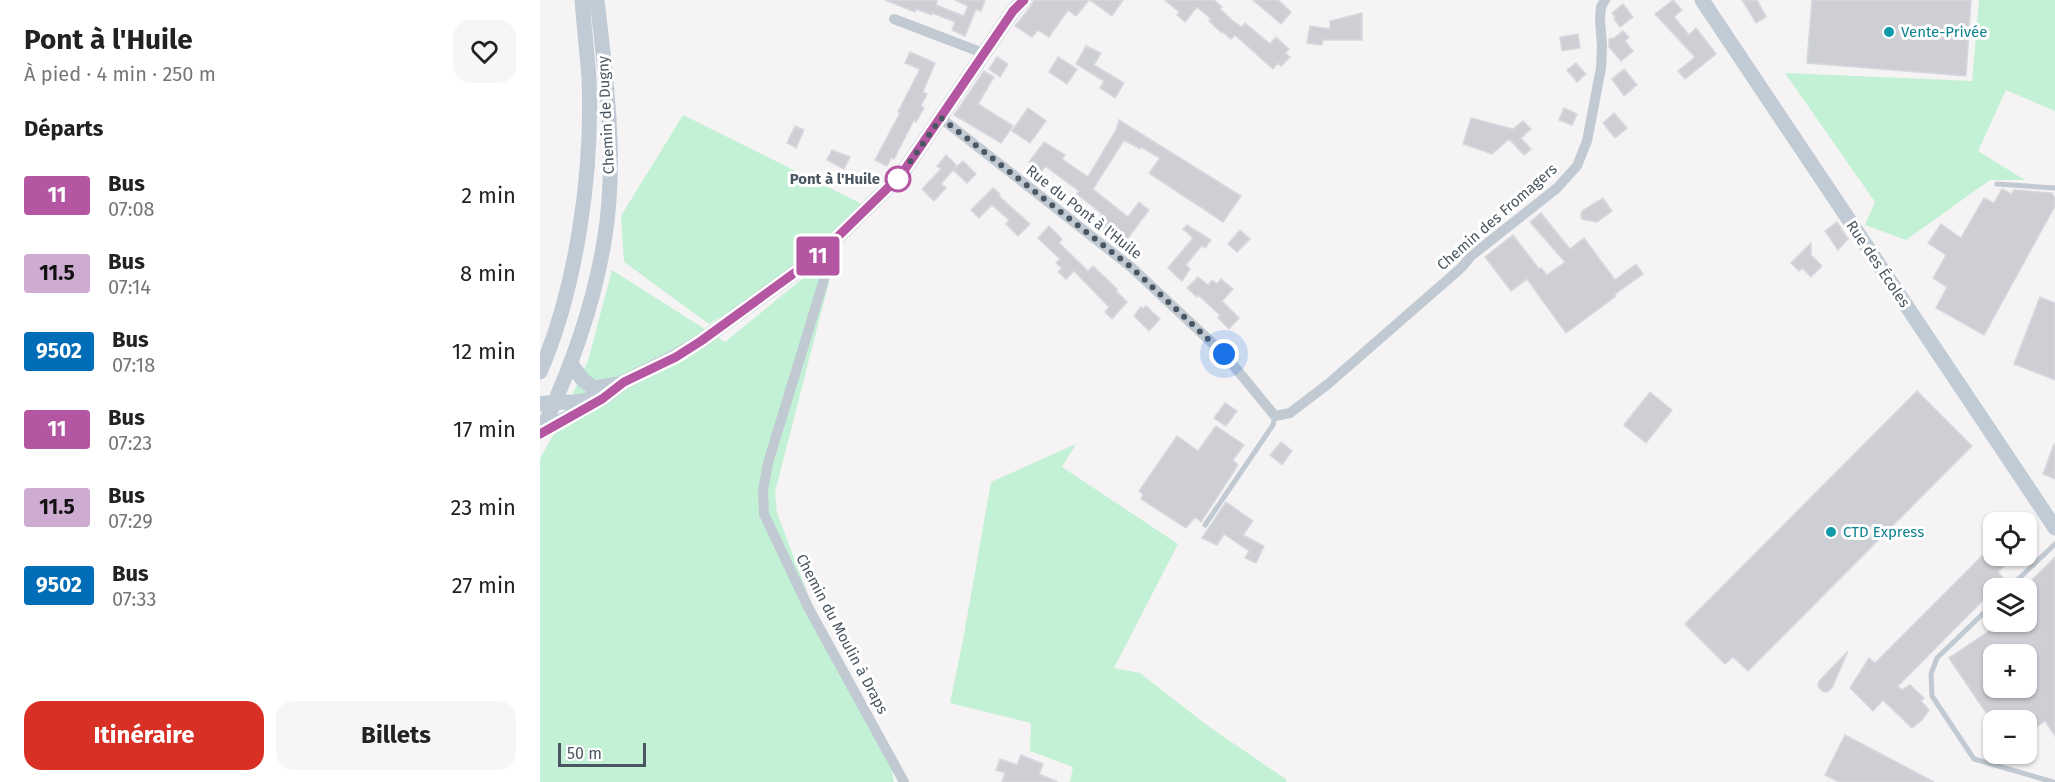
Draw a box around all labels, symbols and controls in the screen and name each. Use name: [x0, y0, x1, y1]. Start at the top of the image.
button: heart: [453, 20, 516, 83]
text: Pont à l'Huile: [24, 23, 193, 56]
place label: Vente-Privée: [1901, 23, 1987, 41]
marker: Vente-Privée: [1882, 25, 1896, 39]
street label: Chemin de Dugny: [594, 55, 618, 175]
text: À pied · 4 min · 250 m: [24, 62, 216, 86]
text: Départs: [24, 115, 103, 142]
street label: Chemin des Fromagers: [1433, 160, 1561, 274]
street label: Rue du Pont à l'Huile: [1022, 161, 1146, 263]
marker: Pont à l'Huile: [885, 166, 911, 192]
text: Bus: [108, 170, 145, 197]
place label: Pont à l'Huile: [790, 170, 880, 188]
text: 11: [47, 182, 67, 208]
text: 2 min: [461, 182, 516, 209]
text: 07:08: [108, 197, 155, 221]
street label: Rue des Écoles: [1842, 217, 1914, 311]
line badge: 11: [791, 236, 845, 276]
text: 11: [808, 243, 828, 269]
text: Bus: [108, 248, 145, 275]
text: 11.5: [39, 260, 75, 286]
text: 8 min: [460, 260, 516, 287]
text: 07:14: [108, 275, 151, 299]
text: Bus: [112, 326, 149, 353]
text: 9502: [36, 338, 82, 364]
text: 12 min: [452, 338, 516, 365]
your location: [1209, 339, 1239, 369]
text: 07:18: [112, 353, 155, 377]
text: Bus: [108, 404, 145, 431]
text: 11: [47, 416, 67, 442]
text: 17 min: [453, 416, 516, 443]
text: 07:23: [108, 431, 152, 455]
text: Bus: [108, 482, 145, 509]
text: 11.5: [39, 494, 75, 520]
text: 23 min: [450, 494, 516, 521]
text: 07:29: [108, 509, 153, 533]
map controls: [1983, 512, 2037, 764]
button: locate: [1983, 512, 2037, 566]
place label: CTD Express: [1843, 523, 1924, 541]
marker: CTD Express: [1824, 525, 1838, 539]
street label: Chemin du Moulin à Draps: [792, 551, 892, 717]
text: Bus: [112, 560, 149, 587]
text: 9502: [36, 572, 82, 598]
text: 27 min: [452, 572, 516, 599]
button: layers: [1983, 578, 2037, 632]
text: 07:33: [112, 587, 157, 611]
button: +: [1983, 644, 2037, 698]
button: Itinéraire: [24, 701, 264, 770]
button: Billets: [276, 701, 516, 770]
button: −: [1983, 710, 2037, 764]
scale bar: [558, 740, 646, 768]
text: 50 m: [567, 744, 602, 763]

